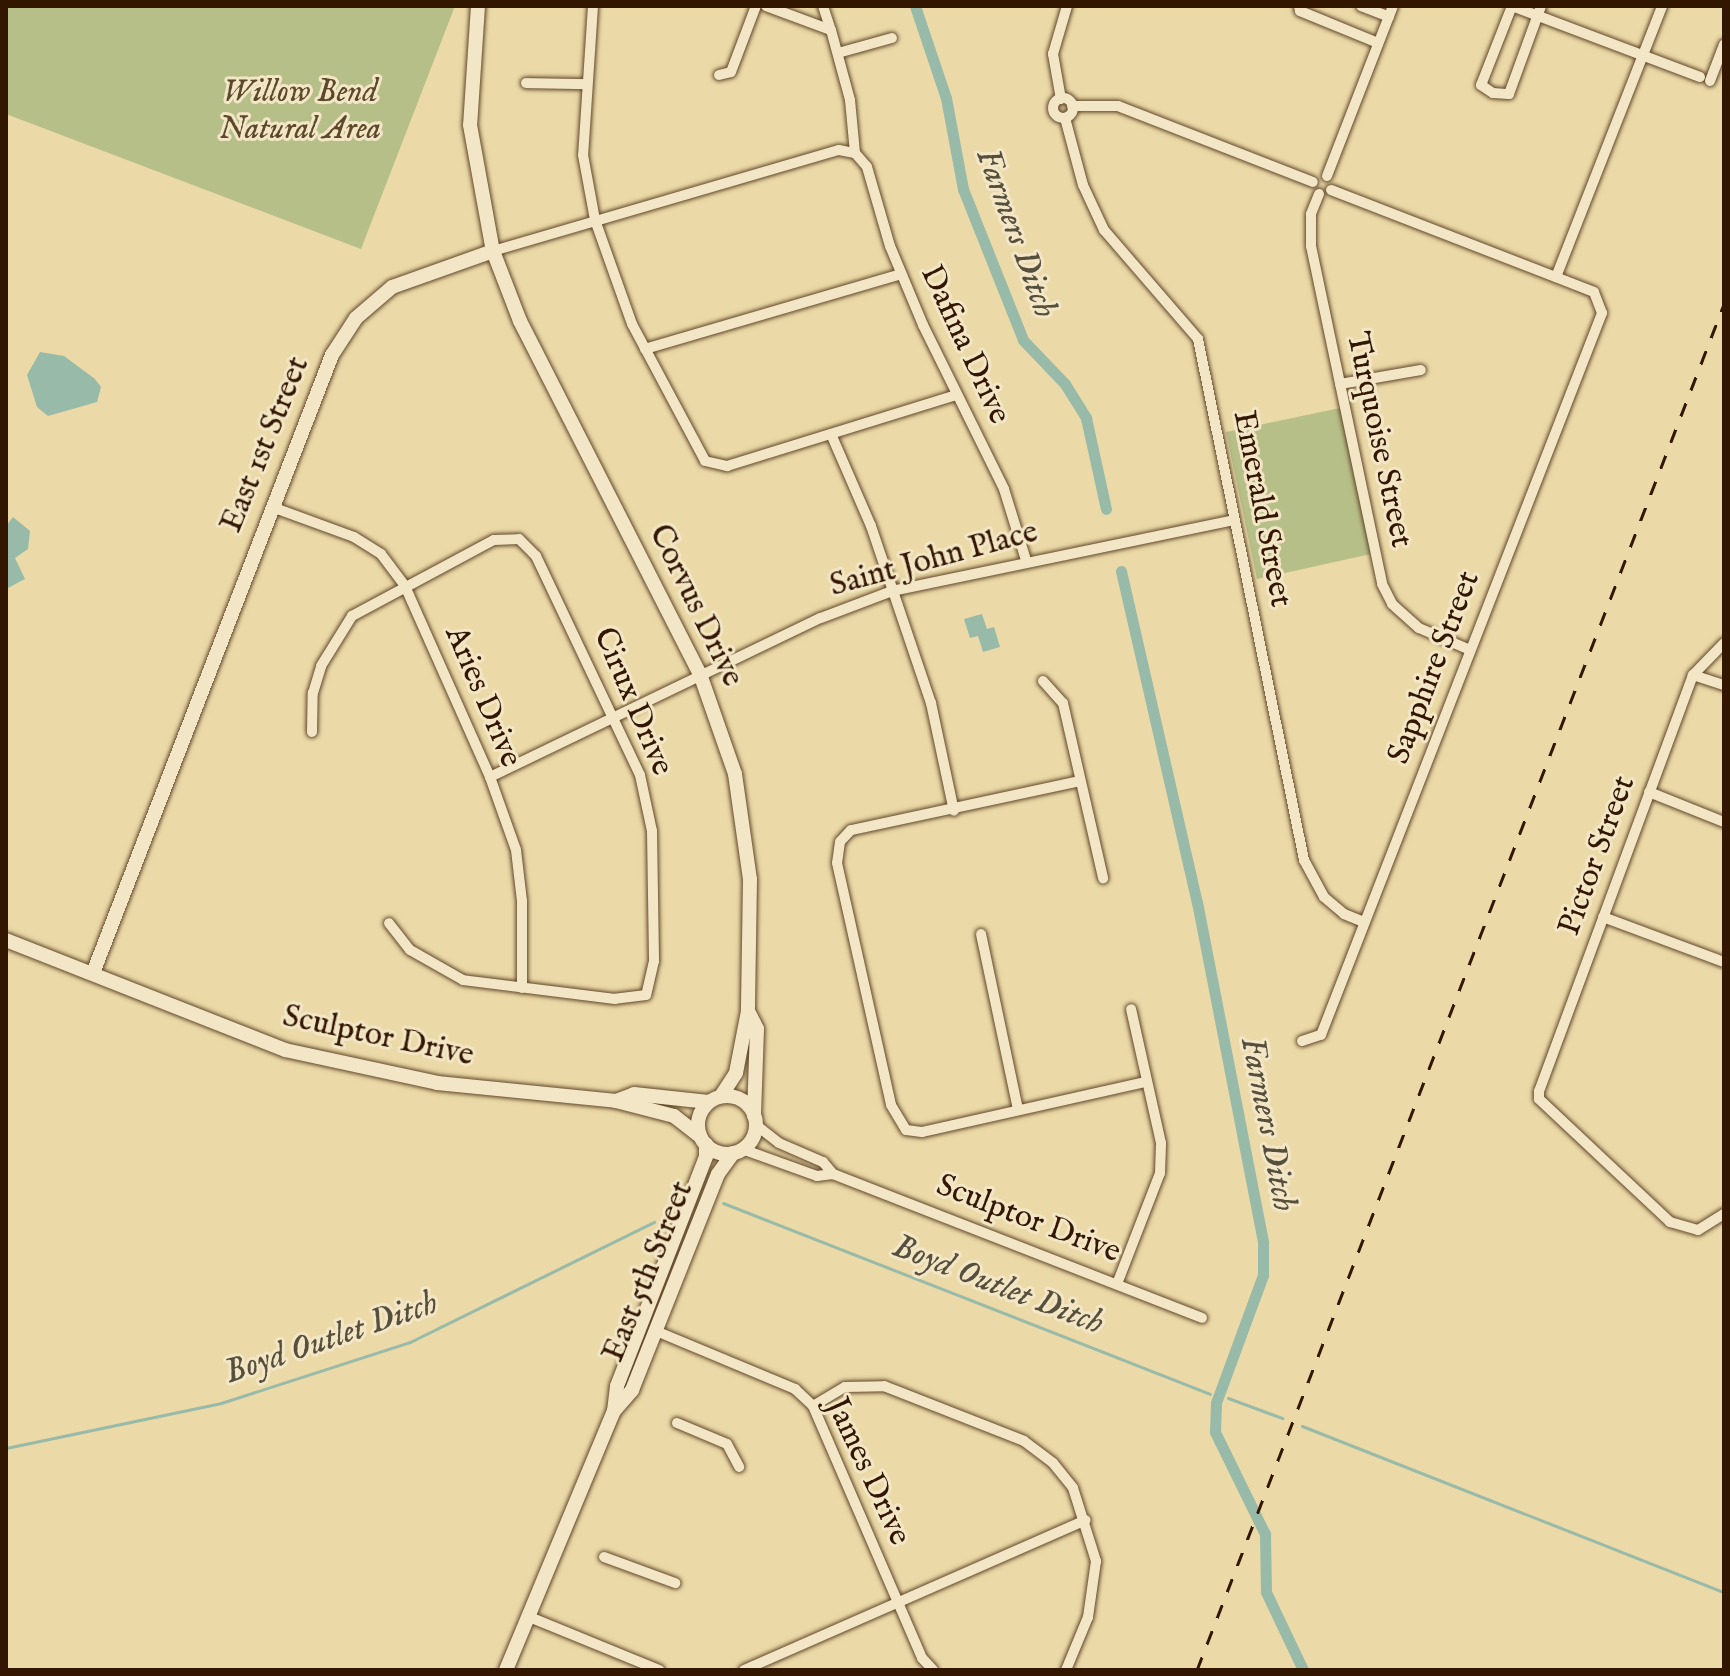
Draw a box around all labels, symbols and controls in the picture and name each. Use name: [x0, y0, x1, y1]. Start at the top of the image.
park label: Willow Bend Natural Area: [219, 75, 381, 150]
water label: Farmers Ditch: [967, 143, 1065, 323]
street label: Dafina Drive: [911, 260, 1017, 430]
street label: Turquoise Street: [1336, 329, 1420, 551]
street label: East 1st Street: [213, 352, 319, 538]
street label: Emerald Street: [1223, 408, 1299, 610]
street label: Saint John Place: [826, 514, 1042, 606]
street label: Corvus Drive: [639, 519, 751, 693]
street label: Sapphire Street: [1381, 566, 1489, 770]
street label: Aries Drive: [435, 621, 529, 773]
street label: Cirux Drive: [584, 622, 680, 782]
street label: Pictor Street: [1551, 771, 1645, 941]
street label: Sculptor Drive: [279, 998, 477, 1076]
water label: Farmers Ditch: [1231, 1033, 1305, 1215]
street label: Sculptor Drive: [930, 1167, 1126, 1273]
street label: East 5th Street: [595, 1176, 703, 1368]
water label: Boyd Outlet Ditch: [887, 1226, 1109, 1344]
water label: Boyd Outlet Ditch: [219, 1282, 443, 1394]
street label: James Drive: [816, 1392, 918, 1552]

